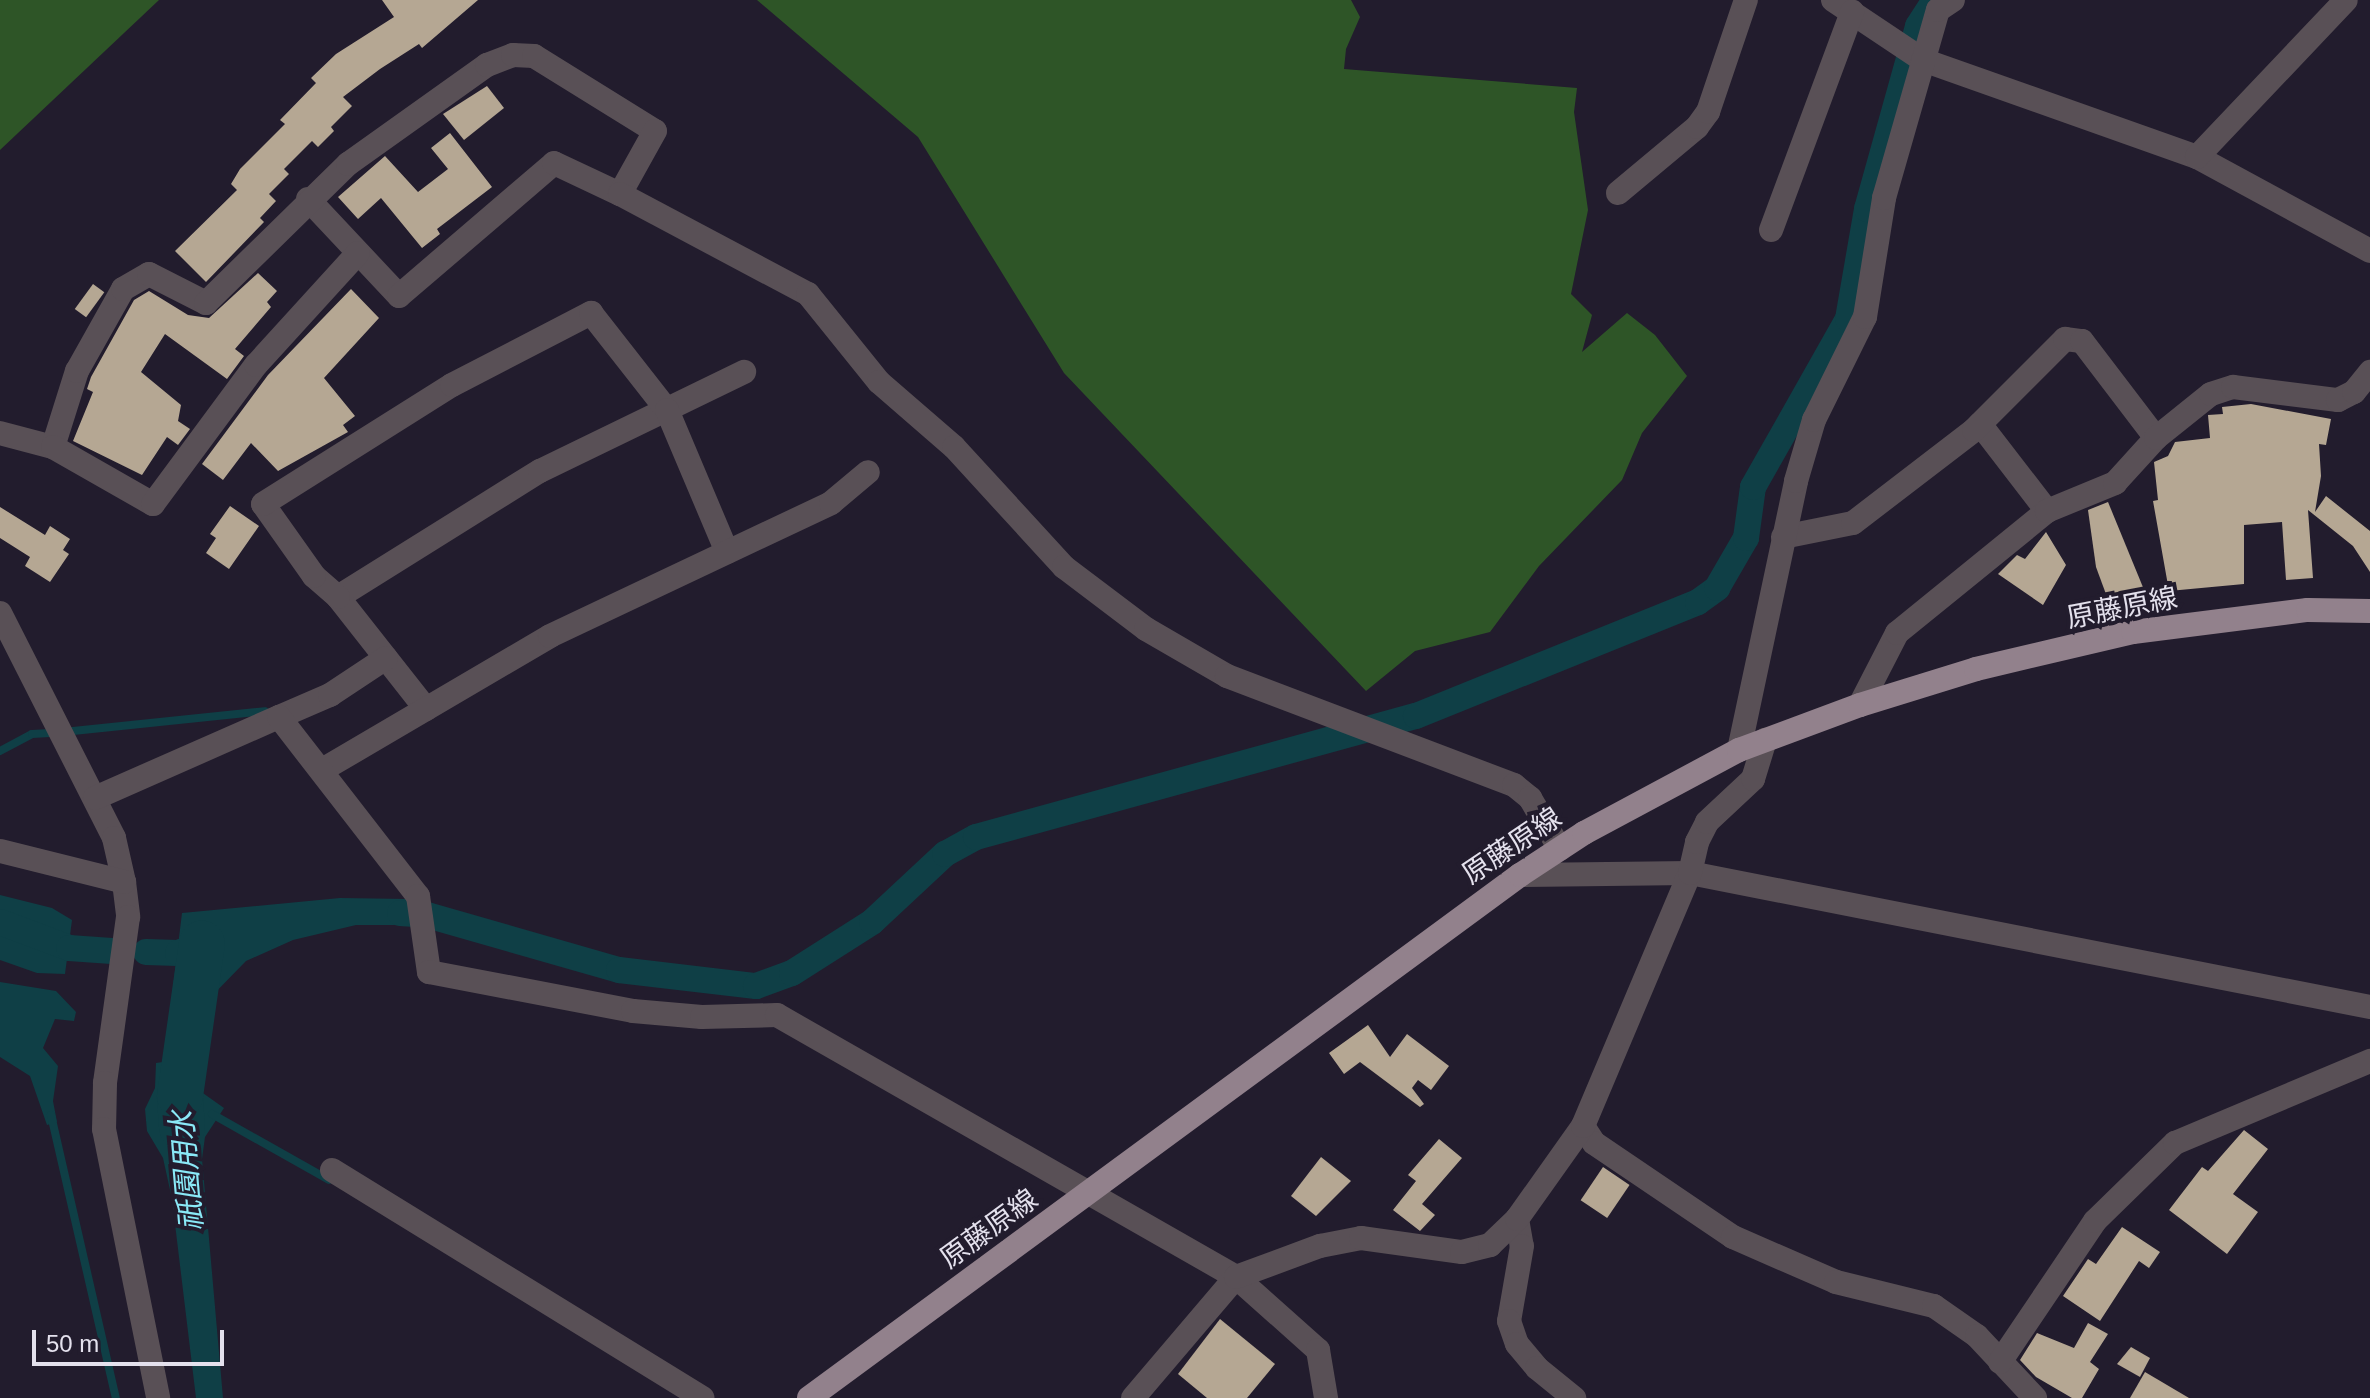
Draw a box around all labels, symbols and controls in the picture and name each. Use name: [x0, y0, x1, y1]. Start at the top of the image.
street label: 原藤原線: [2064, 581, 2180, 635]
street label: 原藤原線: [1456, 801, 1568, 891]
water label: 祇園用水: [164, 1110, 210, 1232]
street label: 原藤原線: [934, 1182, 1044, 1276]
scale bar: [36, 1314, 228, 1364]
text: 50 m: [46, 1330, 99, 1357]

